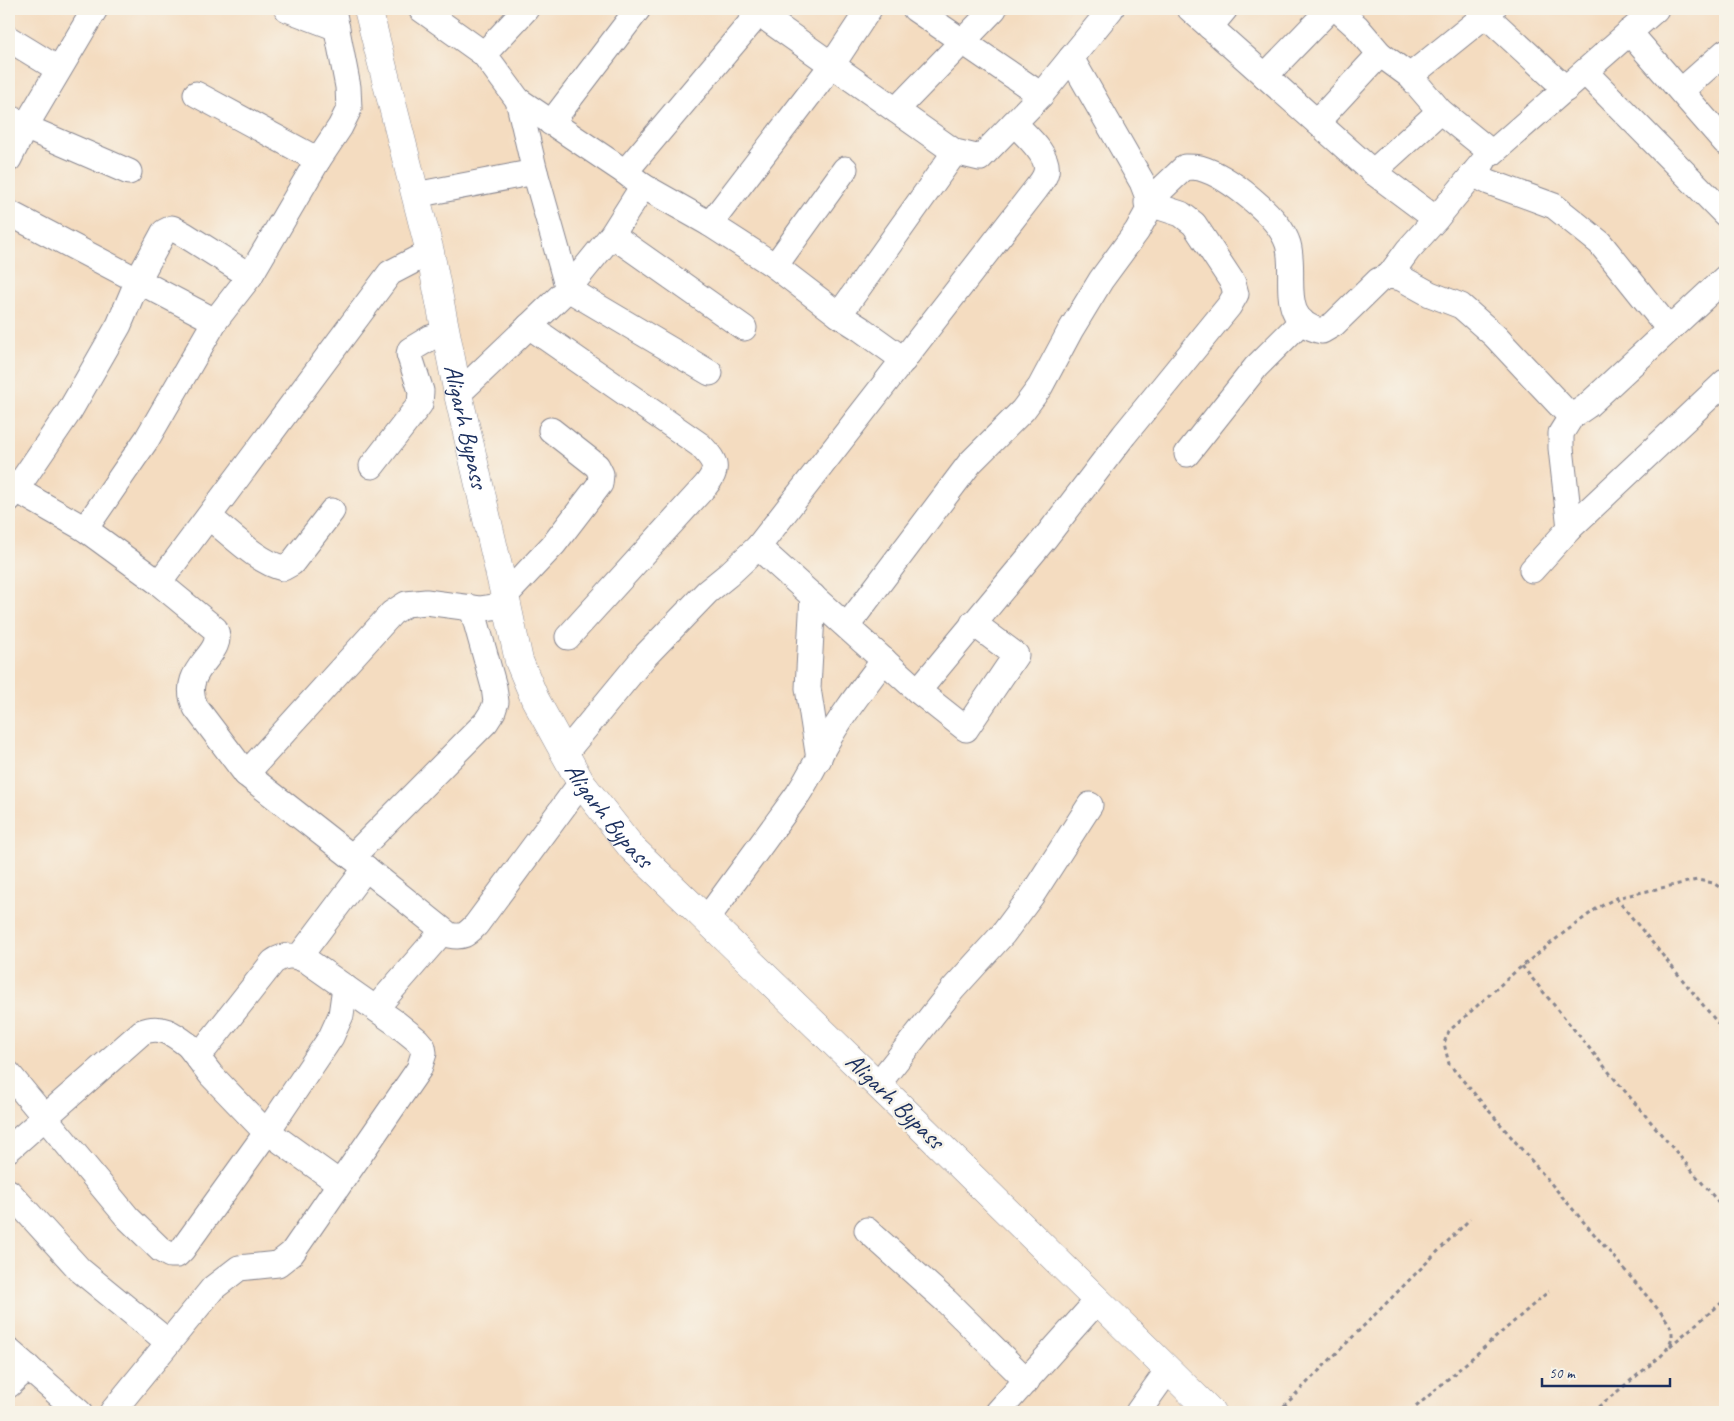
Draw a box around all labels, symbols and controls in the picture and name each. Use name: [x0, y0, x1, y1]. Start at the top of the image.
street label: Aligarh Bypass: [437, 362, 496, 494]
street label: Aligarh Bypass: [557, 757, 661, 877]
street label: Aligarh Bypass: [839, 1046, 953, 1158]
scale bar: [1542, 1356, 1669, 1388]
text: 50 m: [1549, 1364, 1576, 1383]

